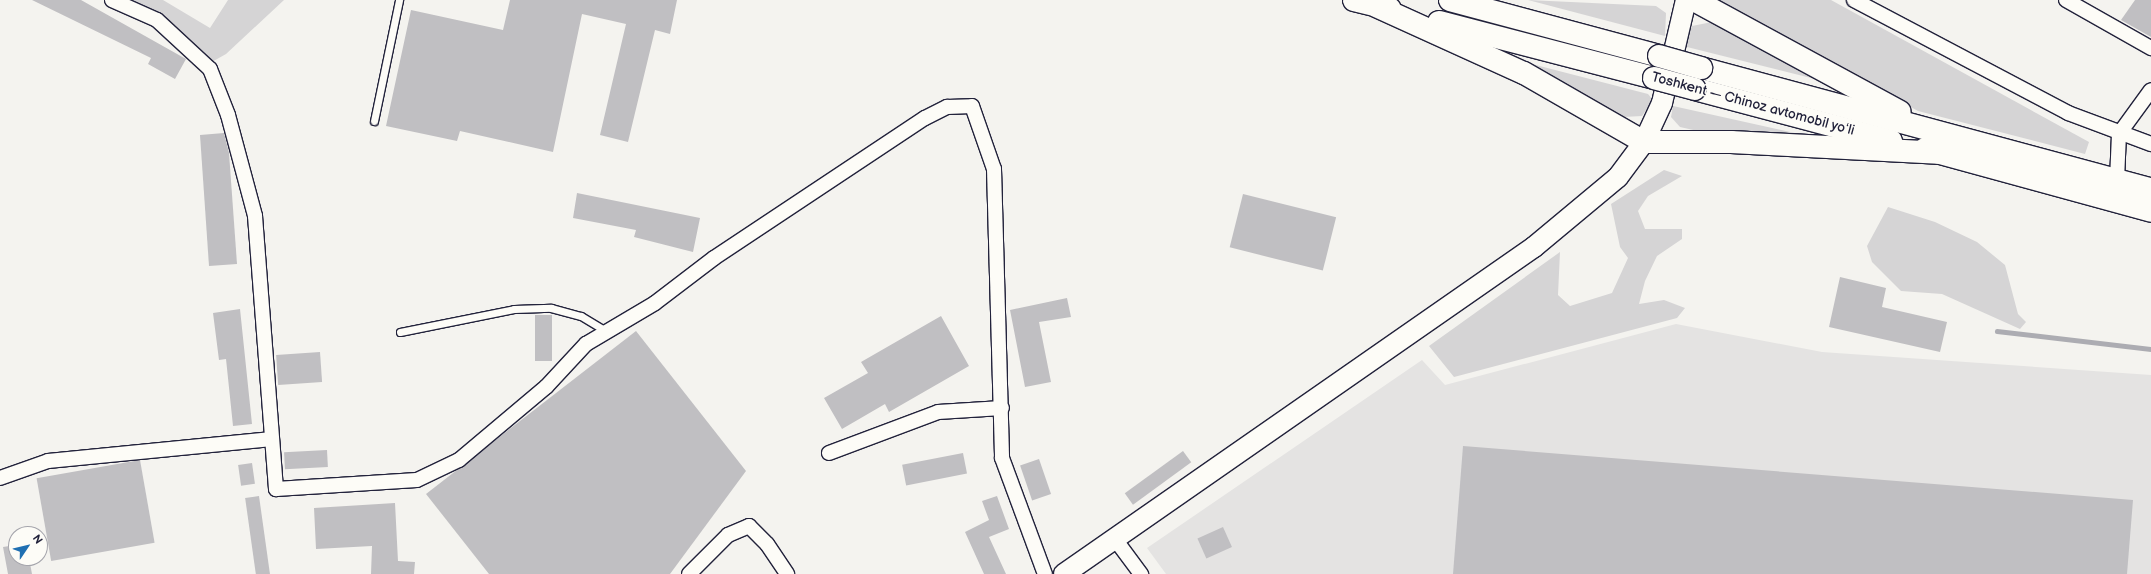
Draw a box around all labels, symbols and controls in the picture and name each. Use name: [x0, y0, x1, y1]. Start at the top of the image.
street label: Toshkent — Chinoz avtomobil yoʻli: [1649, 69, 1857, 139]
north arrow: [8, 526, 48, 566]
text: N: [30, 532, 45, 547]

